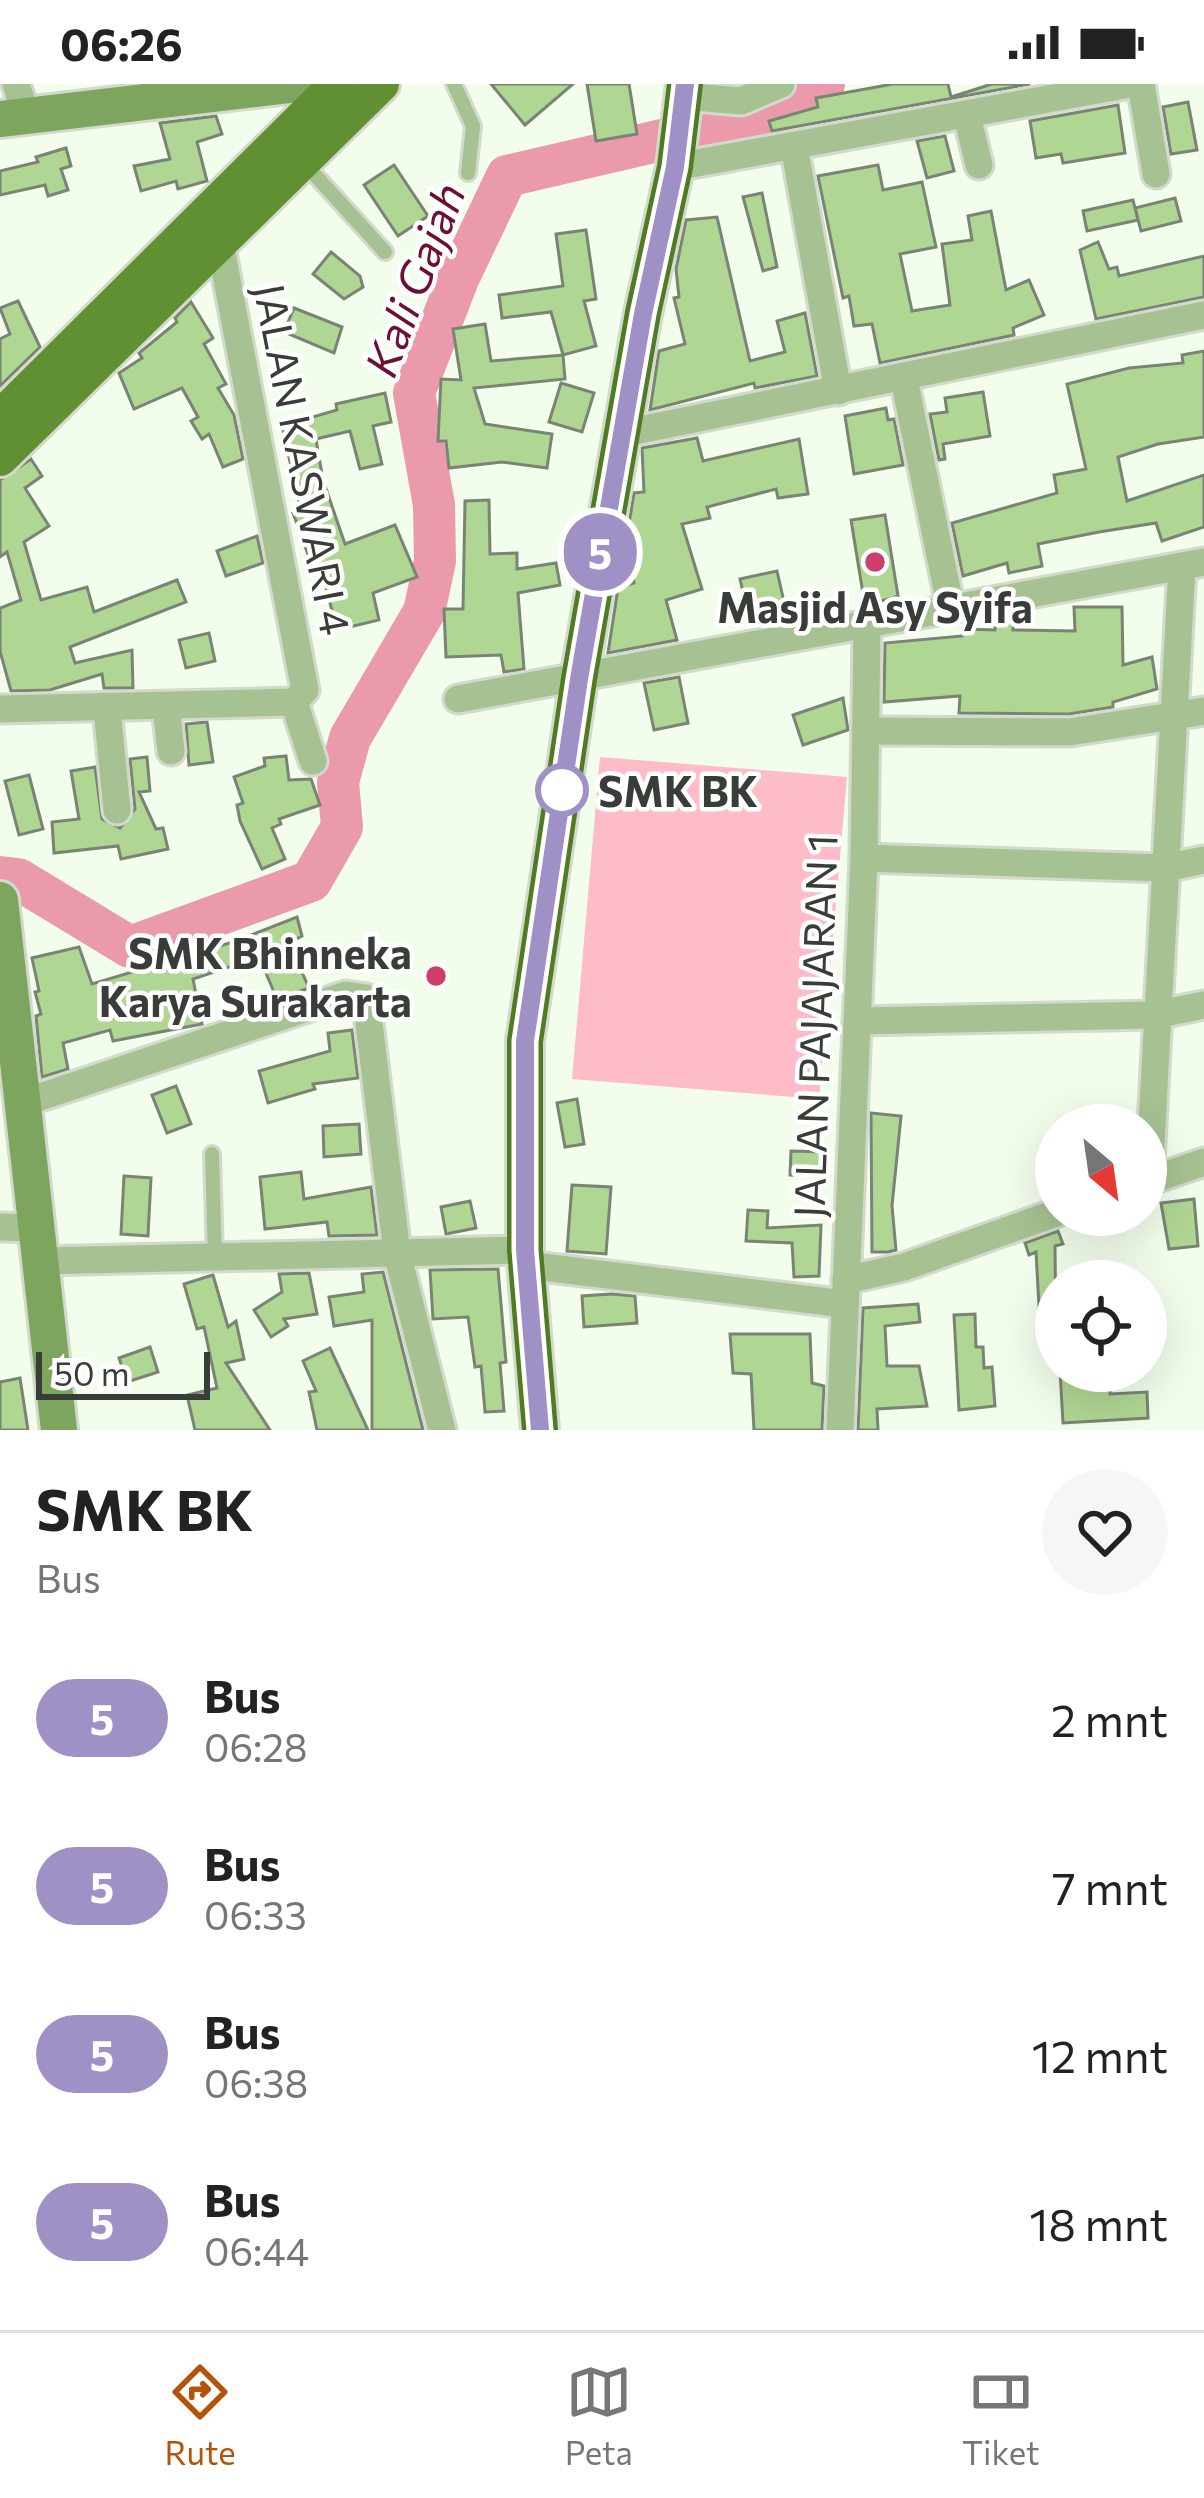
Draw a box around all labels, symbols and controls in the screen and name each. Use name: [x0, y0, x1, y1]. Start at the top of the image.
text: 06:26: [60, 15, 183, 70]
water label: Kali Gajah: [351, 175, 475, 383]
street label: JALAN KASWARI 4: [244, 279, 364, 639]
line badge: 5: [561, 513, 639, 591]
text: 5: [588, 526, 612, 578]
marker: Masjid Asy Syifa: [862, 549, 888, 575]
place label: Masjid Asy Syifa: [717, 580, 1033, 632]
place label: SMK BK: [598, 764, 758, 816]
marker: SMK BK: [537, 765, 587, 815]
street label: JALAN PAJAJARAN 1: [781, 833, 847, 1219]
place label: SMK Bhinneka Karya Surakarta: [99, 926, 412, 1026]
marker: SMK Bhinneka Karya Surakarta: [423, 963, 449, 989]
north arrow: [1035, 1104, 1167, 1236]
map controls: [1035, 1104, 1167, 1392]
button: locate: [1035, 1260, 1167, 1392]
scale bar: [36, 1346, 210, 1399]
text: 50 m: [54, 1352, 130, 1393]
button: heart: [1042, 1469, 1168, 1595]
text: SMK BK: [36, 1473, 253, 1543]
text: Bus: [36, 1553, 101, 1601]
text: Bus: [204, 1667, 280, 1722]
text: 2 mnt: [1051, 1691, 1168, 1746]
text: 5: [90, 1692, 114, 1744]
text: 06:28: [204, 1722, 308, 1770]
text: Bus: [204, 1835, 280, 1890]
text: 7 mnt: [1052, 1859, 1168, 1914]
text: 5: [90, 1860, 114, 1912]
text: 06:33: [204, 1890, 307, 1938]
text: Bus: [204, 2003, 280, 2058]
text: 12 mnt: [1032, 2027, 1168, 2082]
text: 5: [90, 2028, 114, 2080]
text: 06:38: [204, 2058, 308, 2106]
text: Bus: [204, 2171, 280, 2226]
text: 18 mnt: [1029, 2195, 1168, 2250]
text: 5: [90, 2196, 114, 2248]
text: 06:44: [204, 2226, 309, 2274]
tab: Rute: [165, 2359, 236, 2472]
tab: Peta: [565, 2359, 633, 2472]
tab: Tiket: [962, 2359, 1039, 2472]

